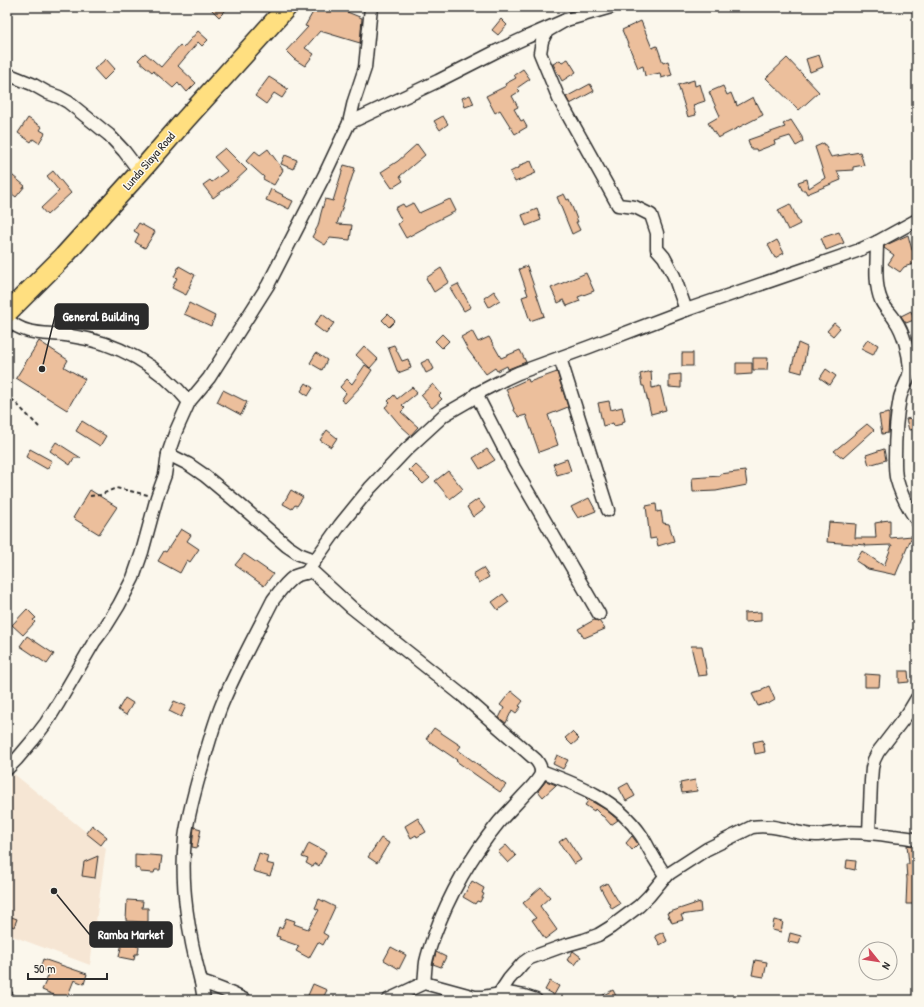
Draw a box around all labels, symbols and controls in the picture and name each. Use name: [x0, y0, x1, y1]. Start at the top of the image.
street label: Lunda Siaya Road: [119, 128, 179, 193]
callout: General Building: [55, 304, 148, 329]
text: General Building: [63, 307, 140, 326]
callout: Ramba Market: [90, 922, 172, 947]
text: Ramba Market: [98, 925, 165, 943]
north arrow: [858, 941, 898, 981]
scale bar: [28, 955, 107, 981]
text: 50 m: [34, 960, 55, 977]
text: N: [879, 960, 894, 972]

